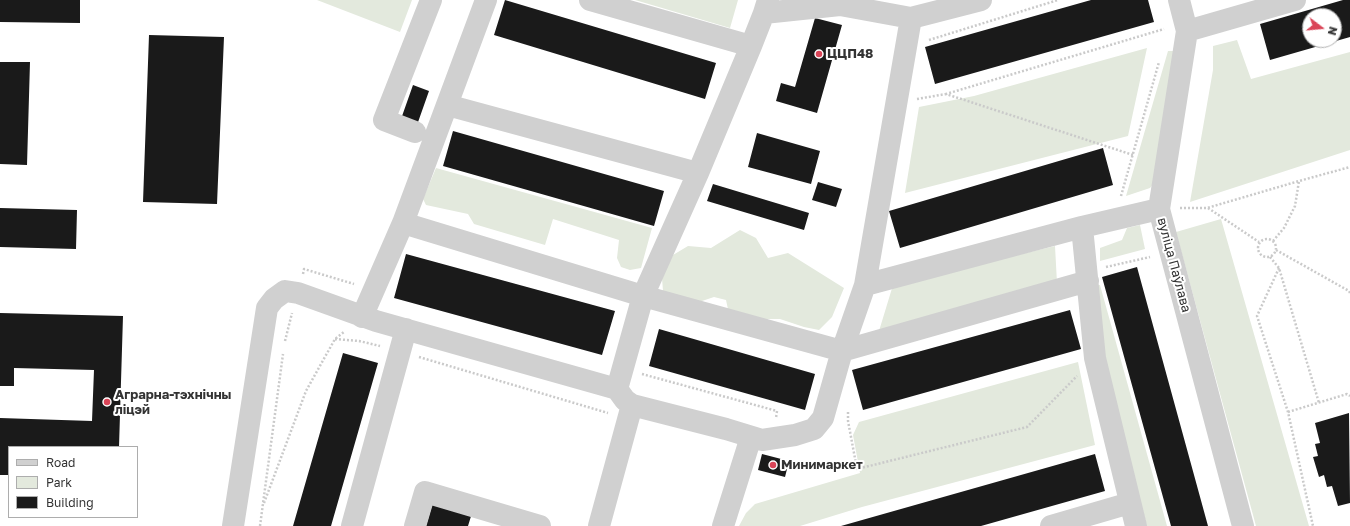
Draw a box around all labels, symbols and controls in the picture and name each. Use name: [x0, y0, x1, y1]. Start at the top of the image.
north arrow: [1302, 8, 1342, 48]
text: N: [1326, 25, 1340, 37]
place label: ЦЦП48: [827, 46, 873, 62]
marker: ЦЦП48: [814, 49, 824, 59]
street label: вуліца Паўлава: [1154, 216, 1194, 314]
place label: Аграрна-тэхнічны ліцэй: [115, 387, 231, 418]
marker: Аграрна-тэхнічны ліцэй: [102, 397, 112, 407]
legend: [8, 446, 138, 518]
text: Road: [46, 455, 75, 470]
place label: Минимаркет: [781, 457, 863, 473]
marker: Минимаркет: [768, 460, 778, 470]
text: Park: [46, 475, 72, 490]
text: Building: [46, 495, 94, 510]

